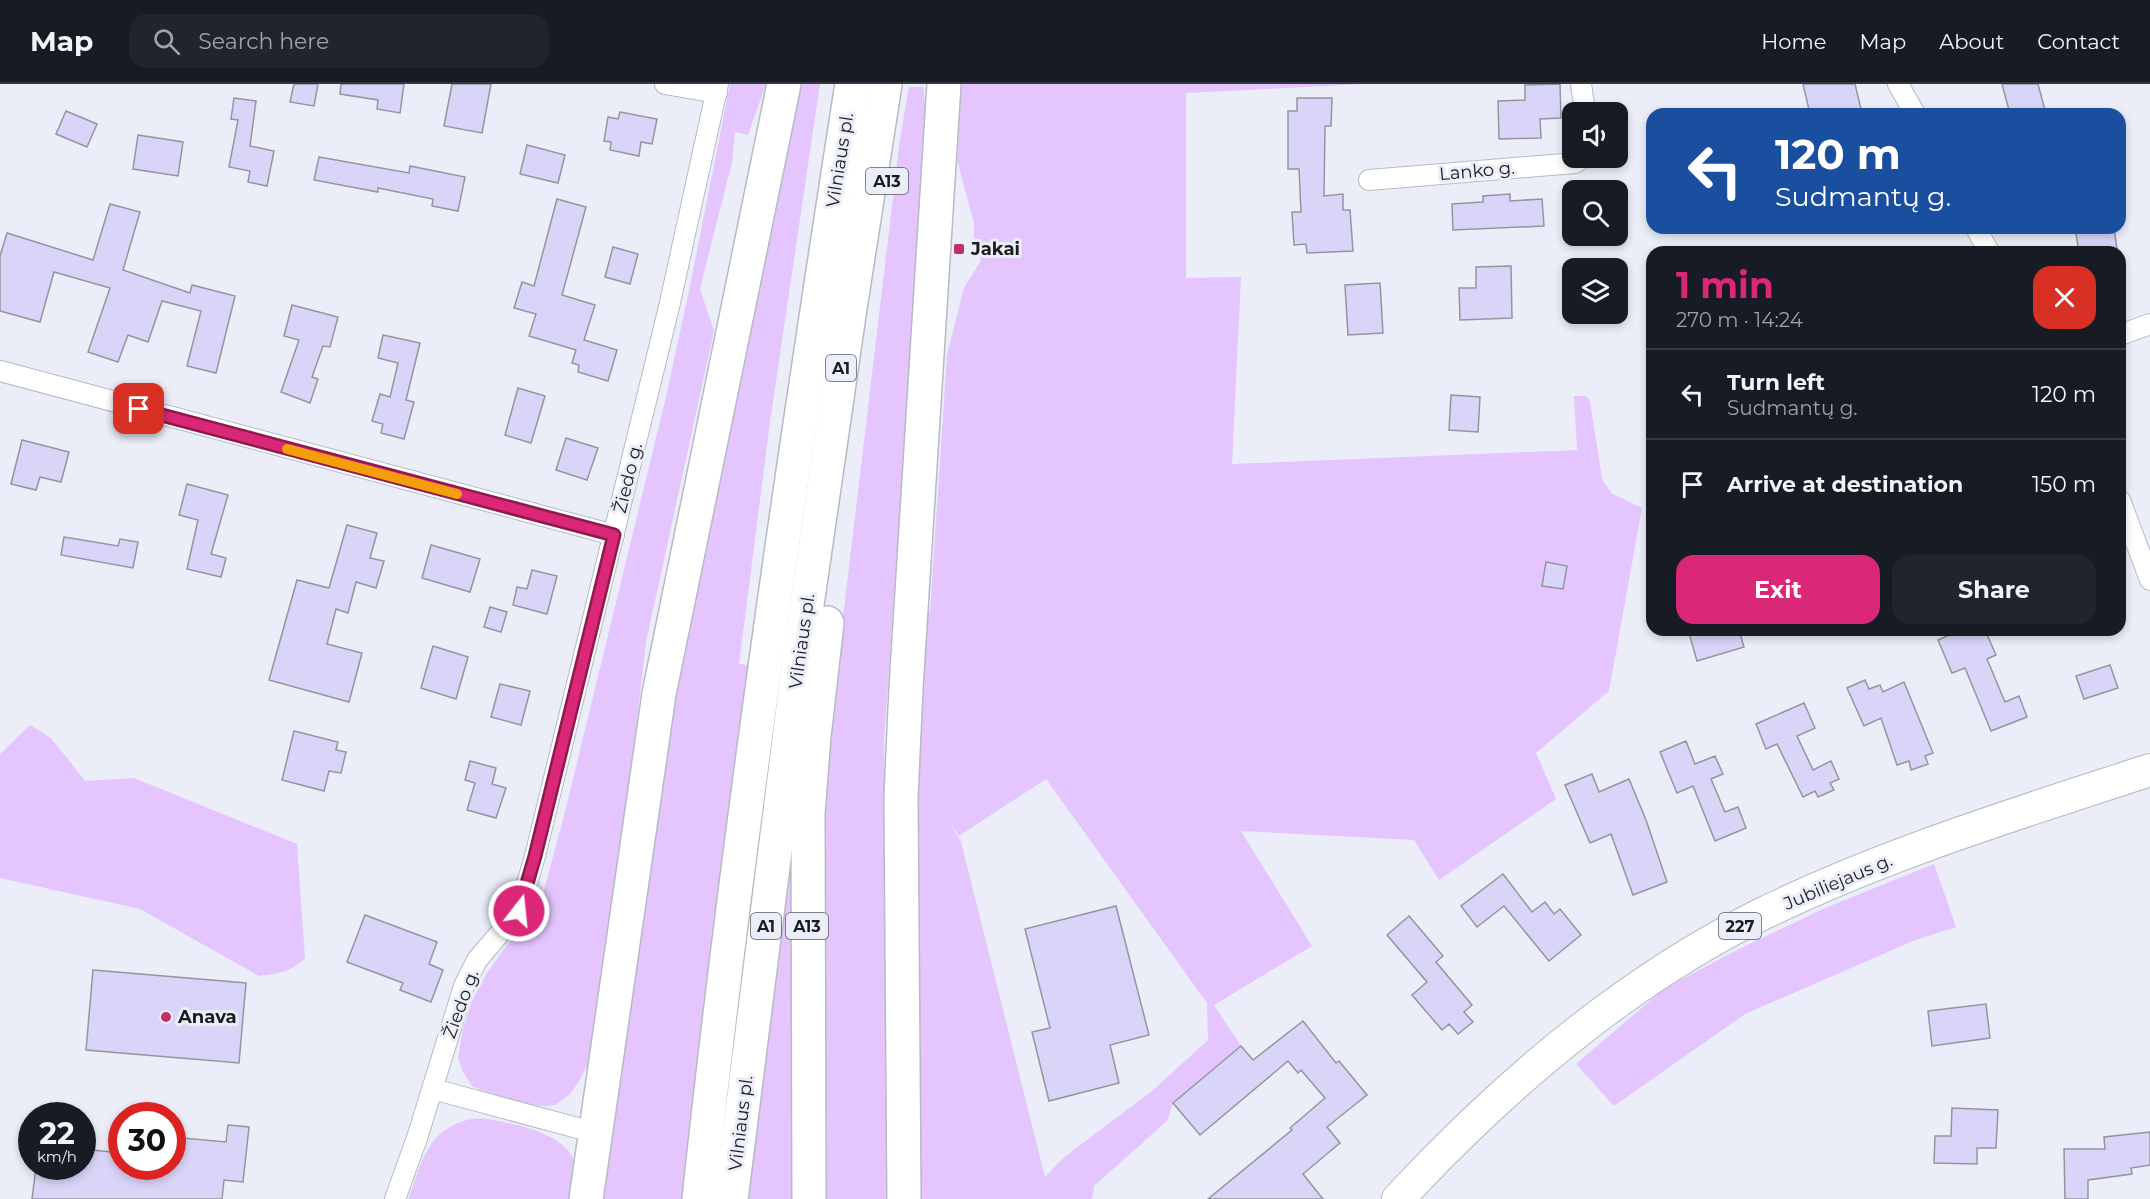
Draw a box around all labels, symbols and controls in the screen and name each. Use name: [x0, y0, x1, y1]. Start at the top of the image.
search box: [129, 14, 549, 68]
text: Map: [30, 24, 93, 58]
icon: search: [150, 25, 183, 58]
text: Search here: [198, 28, 329, 55]
text: Home: [1761, 29, 1826, 54]
text: Map: [1859, 29, 1906, 54]
text: About: [1939, 29, 2004, 54]
text: Contact: [2037, 29, 2120, 54]
map controls: [1562, 102, 1628, 324]
button: sound: [1562, 102, 1628, 168]
street label: Vilniaus pl.: [822, 111, 858, 209]
text: 120 m: [1775, 128, 1901, 180]
icon: left: [1676, 132, 1754, 210]
street label: Lanko g.: [1438, 157, 1516, 185]
road number: A13: [866, 168, 908, 194]
button: search: [1562, 180, 1628, 246]
text: Sudmantų g.: [1775, 180, 1951, 213]
place label: Jakai: [970, 238, 1020, 260]
marker: Jakai: [952, 242, 966, 256]
button: layers: [1562, 258, 1628, 324]
text: 1 min: [1676, 263, 1774, 307]
button: close: [2033, 266, 2096, 329]
text: 270 m · 14:24: [1676, 308, 1803, 332]
road number: A1: [826, 355, 856, 381]
text: Turn left: [1727, 369, 1825, 396]
icon: left: [1676, 378, 1709, 411]
text: 120 m: [2032, 381, 2096, 408]
pin: [113, 383, 164, 434]
icon: arrive: [122, 392, 155, 425]
text: Sudmantų g.: [1727, 396, 1858, 420]
street label: Žiedo g.: [609, 441, 647, 515]
icon: arrive: [1676, 468, 1709, 501]
text: Arrive at destination: [1727, 471, 1963, 498]
text: 150 m: [2032, 471, 2096, 498]
button: Exit: [1676, 555, 1880, 624]
button: Share: [1892, 555, 2096, 624]
street label: Vilniaus pl.: [784, 592, 820, 690]
street label: Jubiliejaus g.: [1779, 849, 1896, 915]
position arrow: [487, 879, 551, 943]
road number: A1: [751, 913, 781, 939]
road number: A13: [786, 913, 828, 939]
road number: 227: [1719, 913, 1761, 939]
street label: Žiedo g.: [438, 967, 484, 1041]
place label: Anava: [177, 1006, 237, 1028]
marker: Anava: [159, 1010, 173, 1024]
street label: Vilniaus pl.: [724, 1074, 758, 1172]
speed limit sign: 30: [108, 1102, 186, 1180]
text: 22: [39, 1115, 75, 1152]
text: km/h: [37, 1147, 77, 1166]

